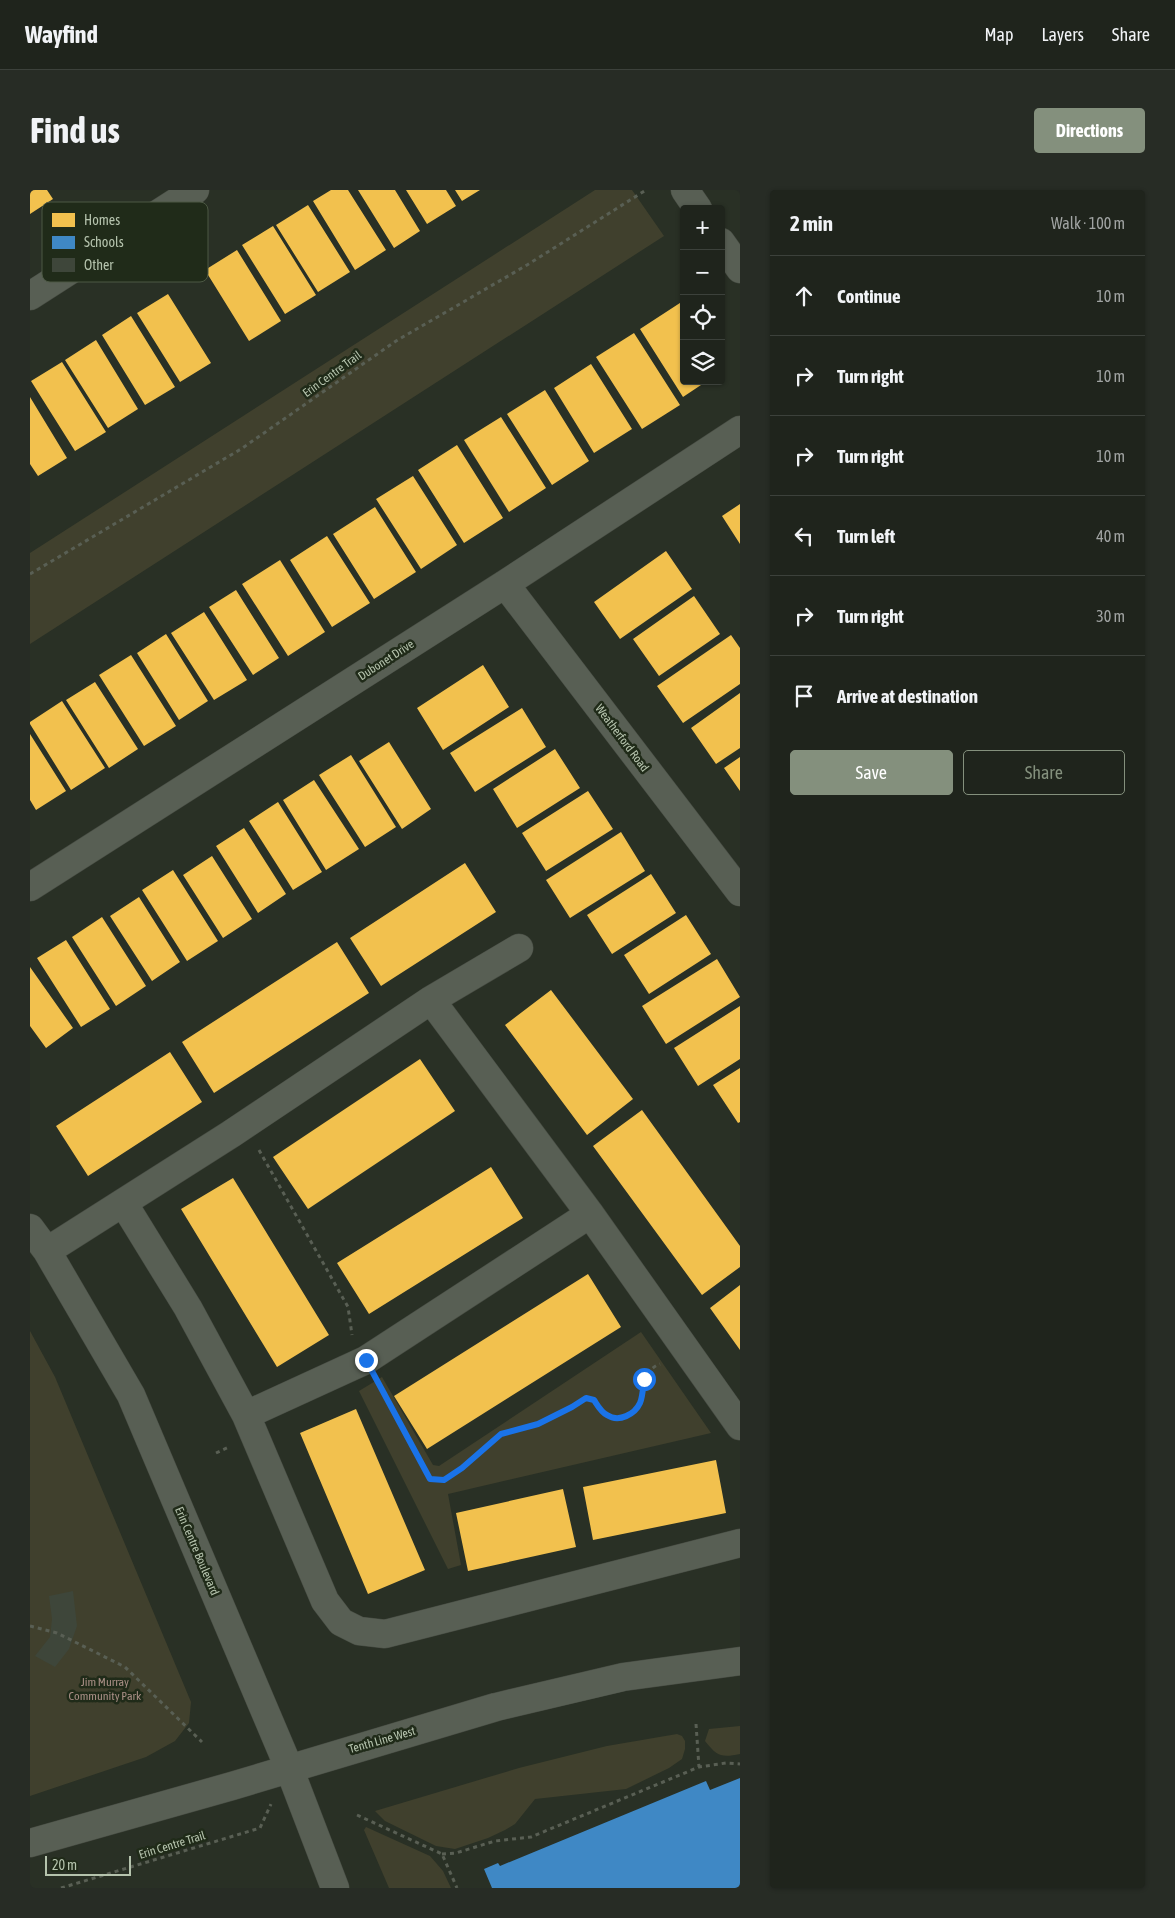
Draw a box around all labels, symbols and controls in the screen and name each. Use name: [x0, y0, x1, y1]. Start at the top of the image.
text: Wayfind: [25, 21, 98, 48]
text: Map: [984, 24, 1013, 45]
text: Layers: [1041, 24, 1084, 45]
text: Share: [1112, 24, 1150, 45]
button: Directions: [1034, 108, 1145, 153]
text: Find us: [30, 110, 120, 150]
legend: [42, 202, 208, 282]
map controls: [680, 205, 725, 385]
button: +: [680, 205, 725, 250]
text: 2 min: [790, 211, 833, 235]
text: Homes: [84, 212, 120, 228]
text: Walk · 100 m: [1051, 214, 1125, 232]
text: Schools: [84, 234, 124, 250]
button: −: [680, 250, 725, 295]
text: Other: [84, 257, 114, 273]
icon: ahead: [790, 282, 818, 310]
text: Continue: [837, 285, 901, 307]
text: 10 m: [1096, 287, 1125, 305]
button: locate: [680, 295, 725, 340]
button: layers: [680, 340, 725, 385]
street label: Erin Centre Trail: [300, 348, 365, 400]
icon: right: [790, 362, 818, 390]
text: Turn right: [837, 365, 904, 387]
text: 10 m: [1096, 367, 1125, 385]
icon: right: [790, 442, 818, 470]
text: Turn right: [837, 445, 904, 467]
text: 10 m: [1096, 447, 1125, 465]
icon: left: [790, 522, 818, 550]
text: Turn left: [837, 525, 895, 547]
text: 40 m: [1096, 527, 1125, 545]
icon: right: [790, 602, 818, 630]
text: Turn right: [837, 605, 904, 627]
text: 30 m: [1096, 607, 1125, 625]
street label: Dubonet Drive: [356, 637, 416, 683]
icon: arrive: [790, 682, 818, 710]
text: Arrive at destination: [837, 685, 978, 707]
street label: Weatherford Road: [592, 702, 652, 774]
button: Save: [790, 750, 953, 795]
button: Share: [963, 750, 1125, 795]
route end: [355, 1349, 378, 1372]
route start: [633, 1368, 656, 1391]
street label: Erin Centre Boulevard: [172, 1505, 222, 1597]
park label: Jim Murray Community Park: [69, 1675, 142, 1703]
street label: Tenth Line West: [347, 1724, 417, 1756]
street label: Erin Centre Trail: [137, 1828, 208, 1862]
scale bar: [45, 1853, 131, 1876]
text: 20 m: [52, 1857, 77, 1873]

